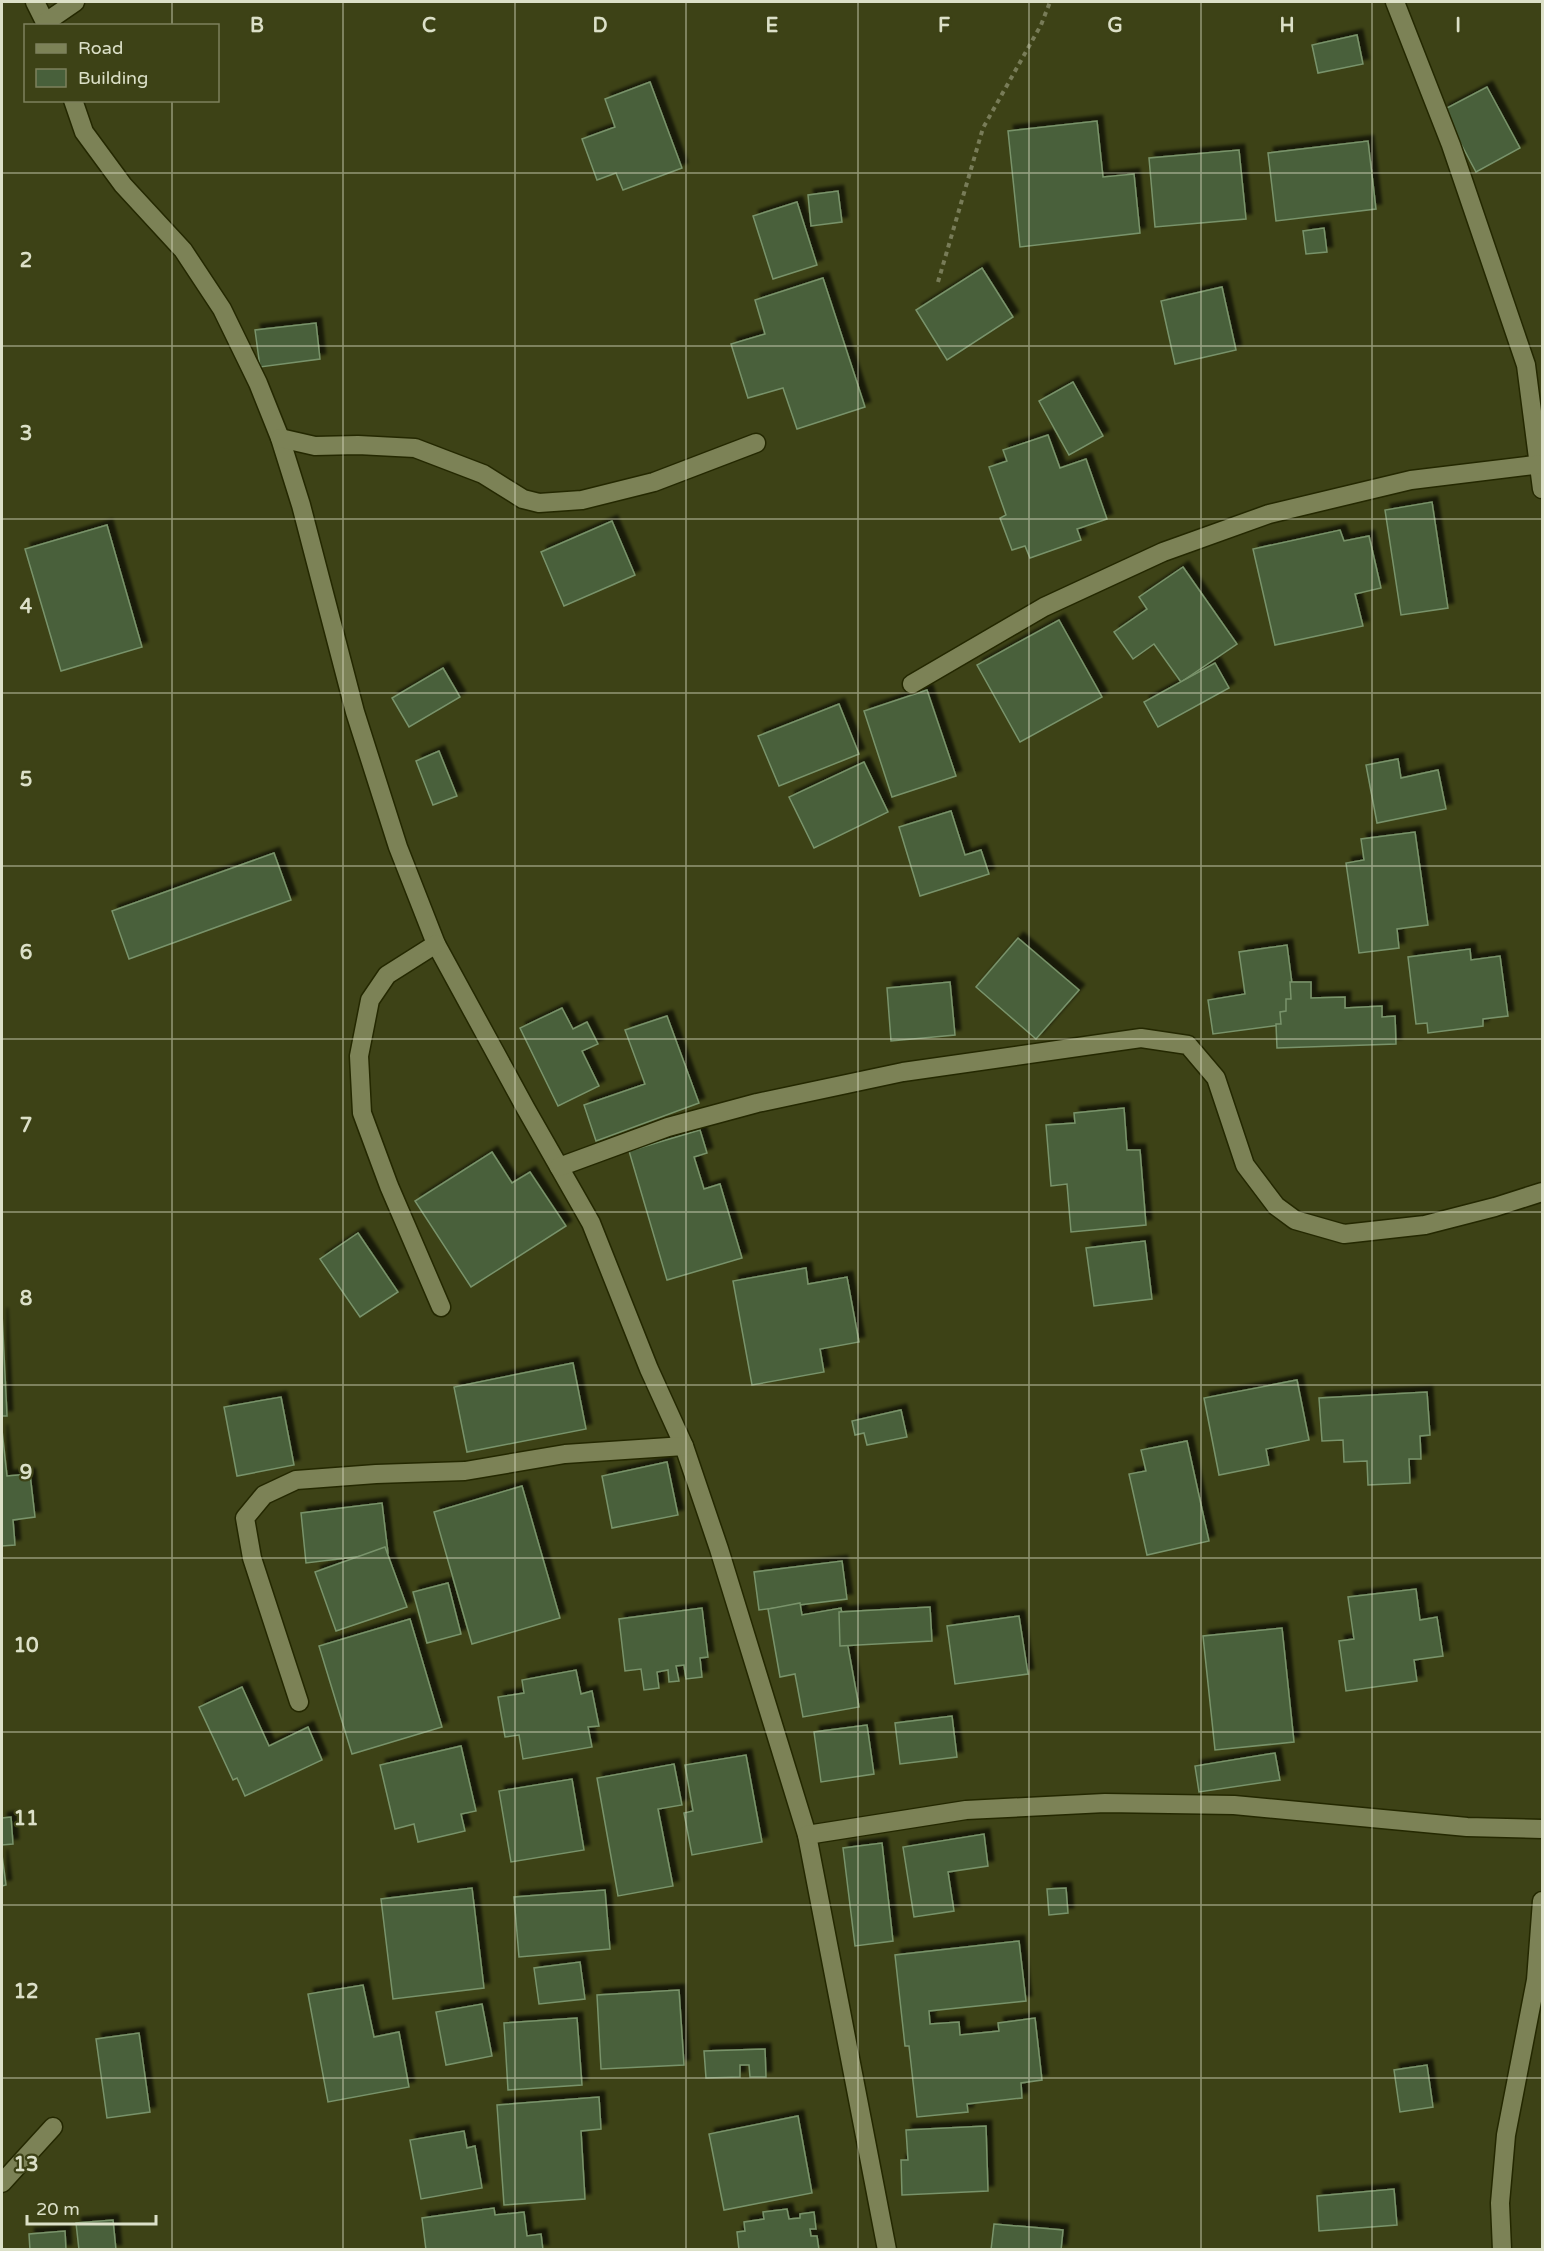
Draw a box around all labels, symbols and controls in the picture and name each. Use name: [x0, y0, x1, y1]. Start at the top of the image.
text: B: [250, 14, 264, 38]
text: C: [422, 14, 436, 38]
text: D: [592, 14, 608, 38]
text: E: [766, 14, 779, 38]
text: F: [938, 14, 950, 38]
text: G: [1107, 14, 1123, 38]
text: H: [1279, 14, 1295, 38]
text: I: [1455, 14, 1461, 38]
legend: [24, 24, 219, 102]
text: Road: [78, 37, 123, 59]
text: Building: [78, 67, 148, 89]
text: 2: [20, 249, 32, 273]
text: 3: [20, 422, 32, 446]
text: 4: [20, 595, 33, 619]
text: 5: [20, 768, 32, 792]
text: 6: [20, 941, 32, 965]
text: 7: [20, 1114, 32, 1138]
text: 8: [20, 1287, 32, 1311]
text: 9: [20, 1461, 32, 1485]
text: 10: [13, 1634, 39, 1658]
text: 11: [13, 1807, 39, 1831]
text: 12: [13, 1980, 39, 2004]
text: 13: [13, 2153, 39, 2177]
scale bar: [27, 2188, 156, 2226]
text: 20 m: [36, 2198, 80, 2220]

